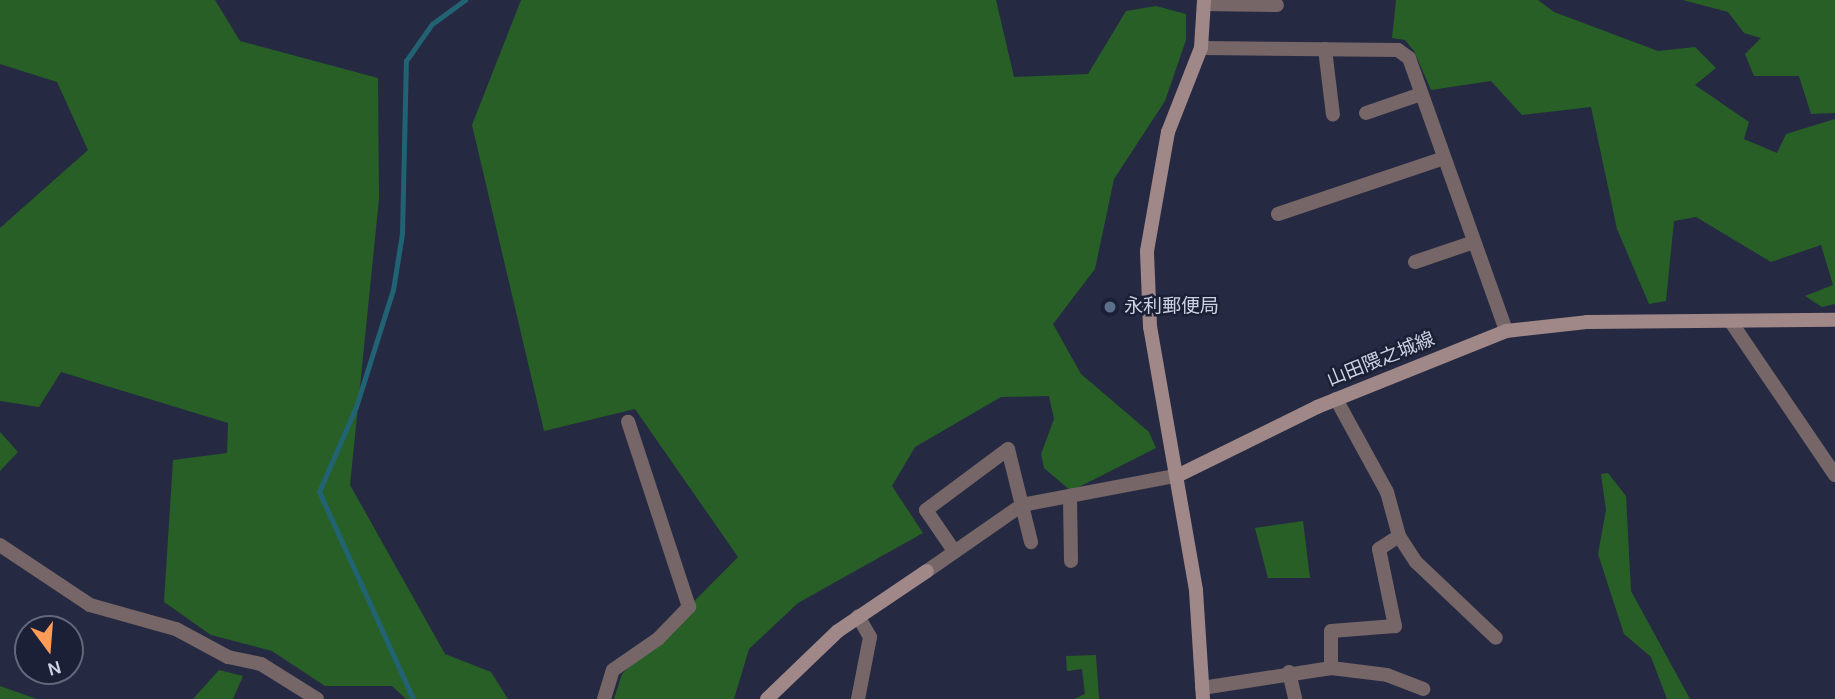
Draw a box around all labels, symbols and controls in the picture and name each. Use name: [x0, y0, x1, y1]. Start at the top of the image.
place label: 永利郵便局: [1124, 296, 1219, 318]
marker: 永利郵便局: [1102, 299, 1118, 315]
street label: 山田隈之城線: [1324, 328, 1438, 392]
north arrow: [14, 615, 84, 685]
text: N: [45, 656, 64, 681]

